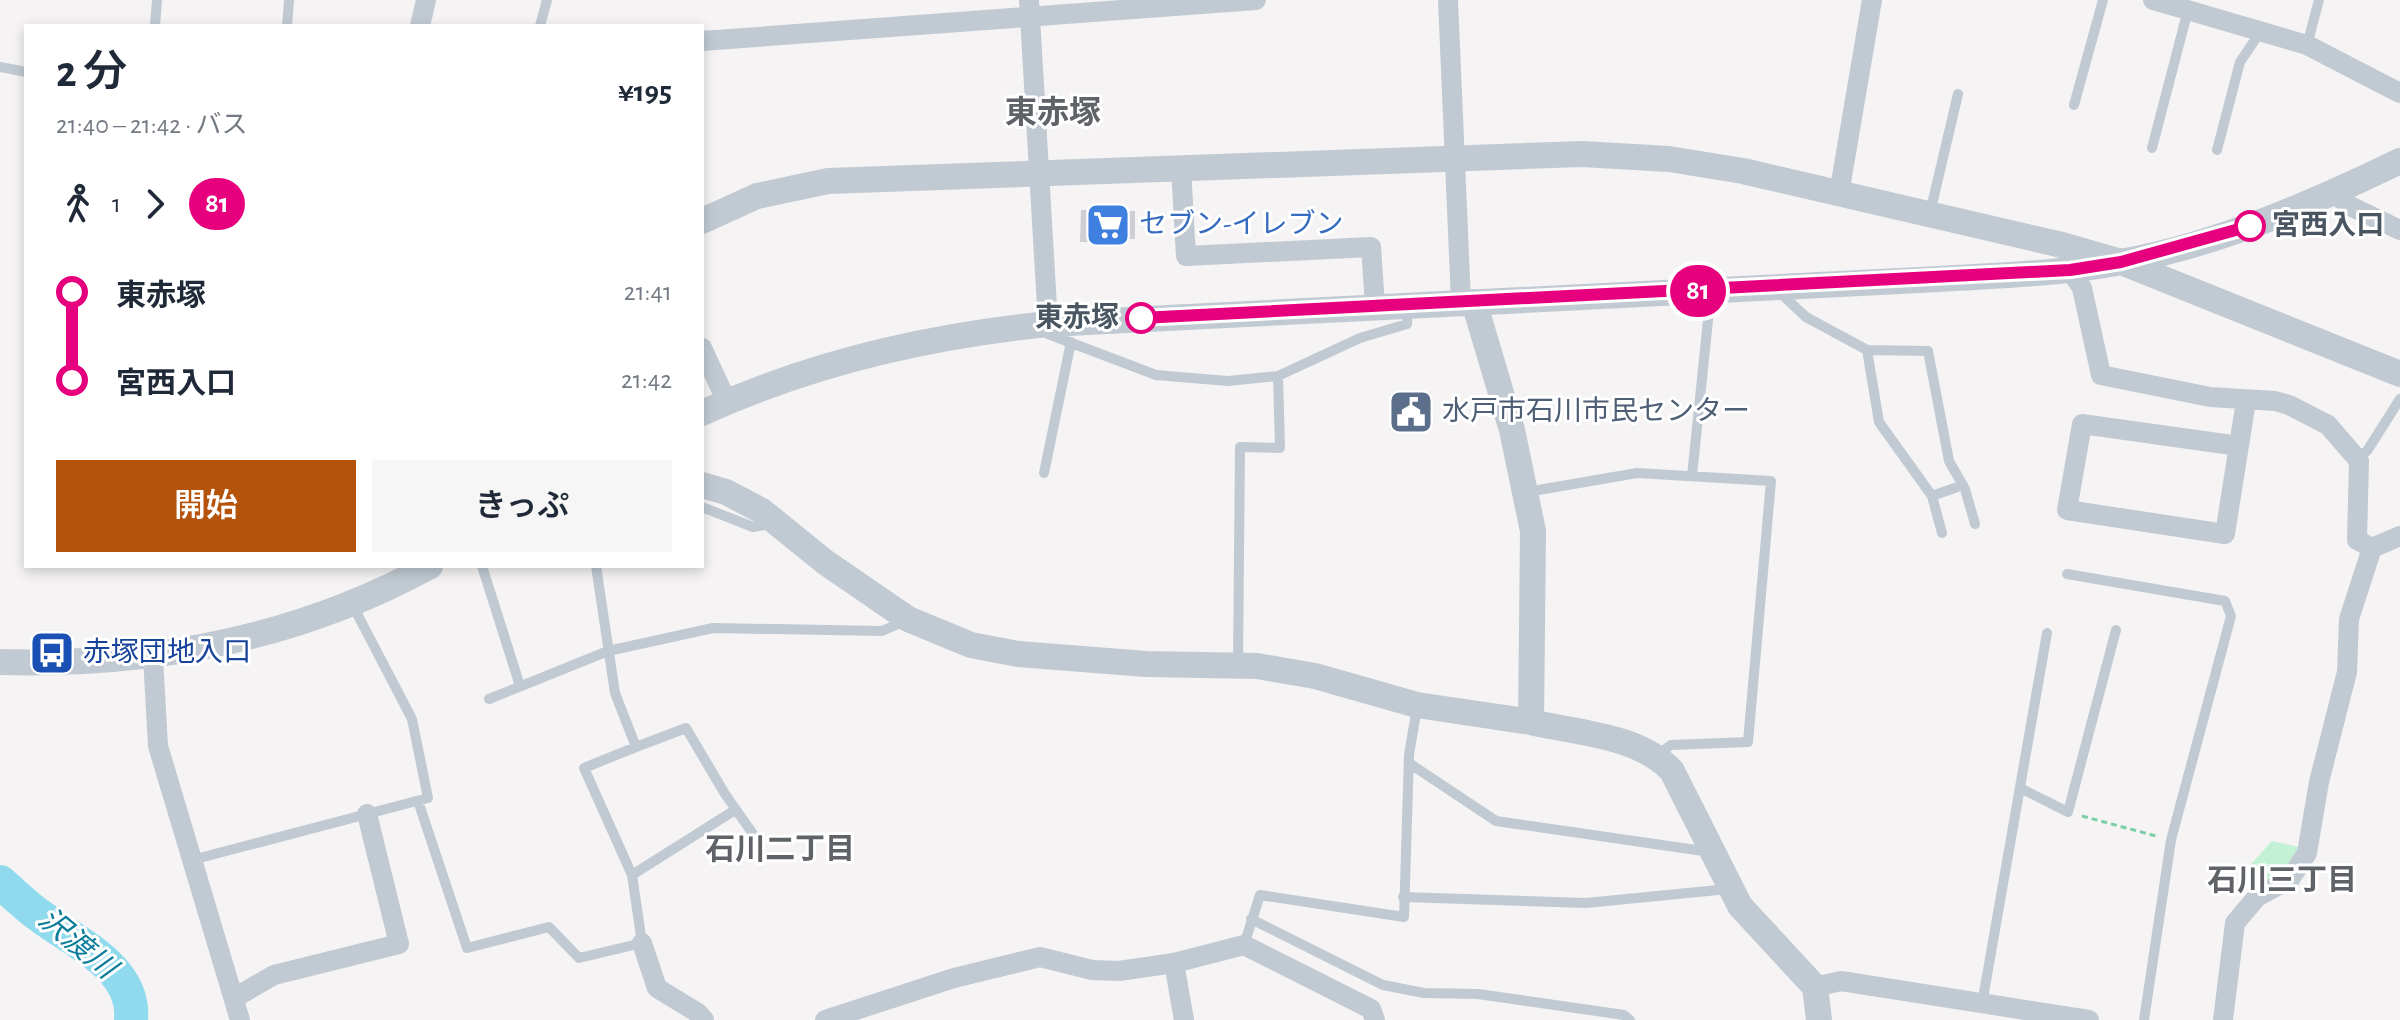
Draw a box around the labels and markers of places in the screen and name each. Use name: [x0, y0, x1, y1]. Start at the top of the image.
supermarket icon: セブン-イレブン: [1084, 201, 1132, 249]
place label: セブン-イレブン: [1139, 209, 1344, 239]
place label: 宮西入口: [2272, 210, 2384, 240]
marker: 宮西入口: [2235, 211, 2265, 241]
place label: 東赤塚: [1035, 302, 1119, 332]
marker: 東赤塚: [1126, 303, 1156, 333]
public building icon: 水戸市石川市民センター: [1387, 388, 1435, 436]
place label: 水戸市石川市民センター: [1442, 396, 1750, 426]
bus stop icon: 赤塚団地入口: [28, 629, 76, 677]
place label: 赤塚団地入口: [83, 637, 251, 667]

